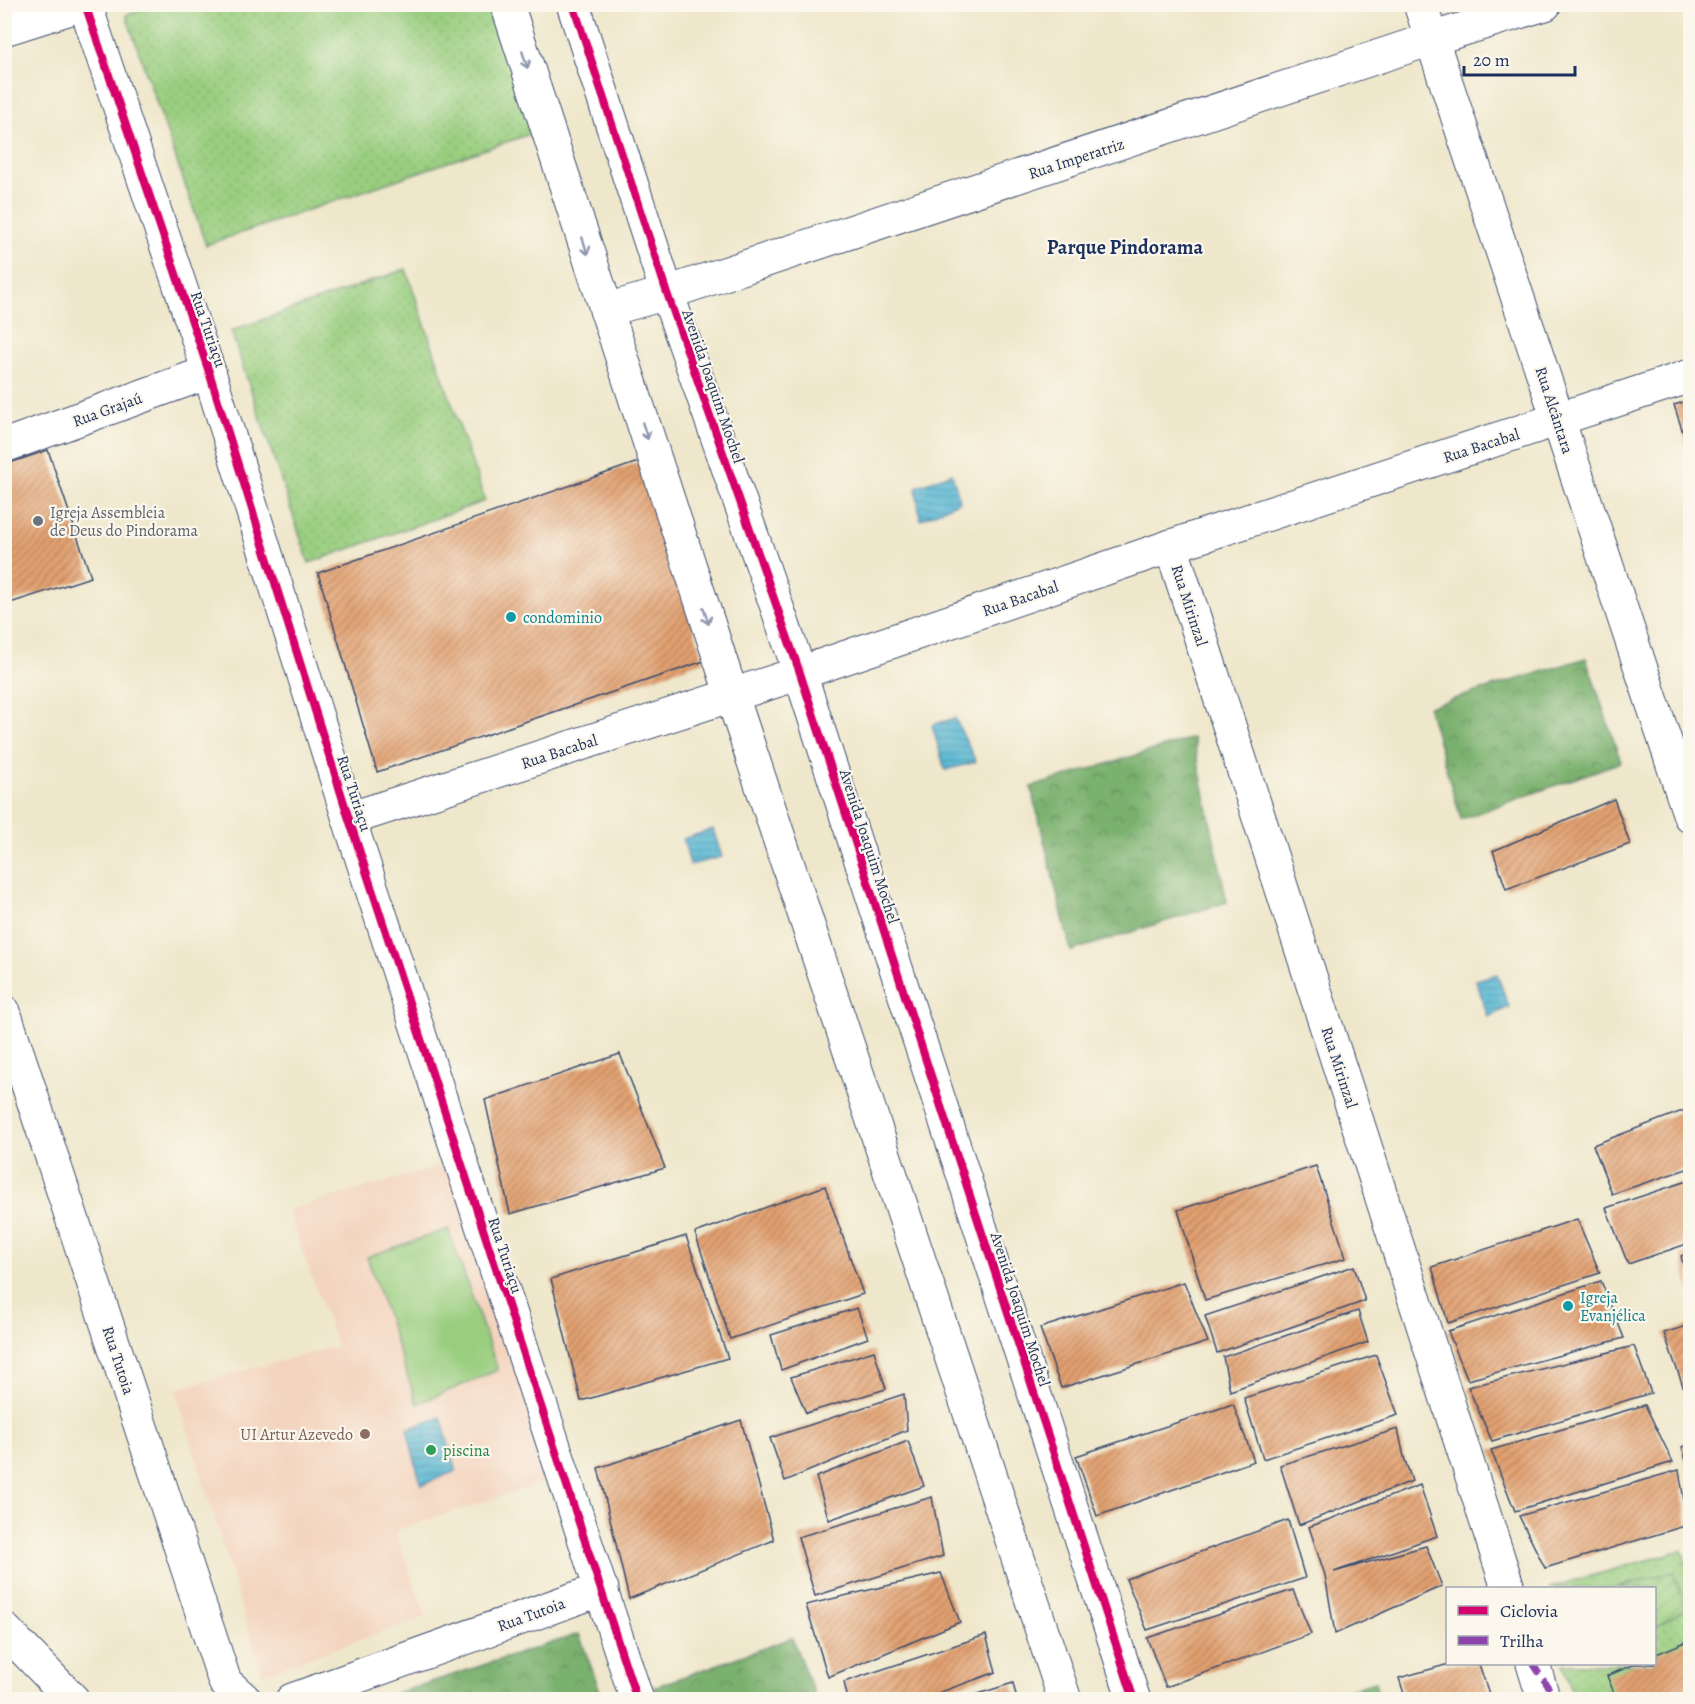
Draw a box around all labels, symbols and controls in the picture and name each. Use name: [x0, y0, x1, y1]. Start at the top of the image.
scale bar: [1464, 39, 1575, 77]
text: 20 m: [1473, 48, 1510, 72]
one-way arrow: [520, 50, 531, 69]
street label: Rua Imperatriz: [1025, 133, 1127, 185]
district label: Parque Pindorama: [1047, 234, 1204, 261]
one-way arrow: [580, 236, 591, 255]
street label: Rua Turiaçu: [185, 288, 231, 371]
street label: Avenida Joaquim Mochel: [676, 306, 750, 466]
street label: Rua Alcântara: [1530, 364, 1579, 457]
street label: Rua Grajaú: [70, 387, 145, 433]
one-way arrow: [641, 421, 652, 440]
street label: Rua Bacabal: [1440, 423, 1522, 469]
place label: Igreja Assembleia de Deus do Pindorama: [50, 502, 199, 542]
marker: Igreja Assembleia de Deus do Pindorama: [31, 514, 45, 528]
street label: Rua Mirinzal: [1166, 562, 1213, 649]
street label: Rua Bacabal: [979, 576, 1061, 622]
one-way arrow: [701, 606, 712, 625]
place label: condominio: [523, 607, 602, 629]
marker: condominio: [504, 610, 518, 624]
street label: Rua Bacabal: [518, 729, 600, 775]
street label: Rua Turiaçu: [331, 752, 377, 835]
street label: Avenida Joaquim Mochel: [833, 765, 904, 926]
street label: Rua Mirinzal: [1316, 1024, 1363, 1111]
street label: Rua Turiaçu: [482, 1214, 528, 1297]
street label: Avenida Joaquim Mochel: [984, 1228, 1055, 1389]
place label: Igreja Evanjélica: [1580, 1287, 1646, 1327]
marker: Igreja Evanjélica: [1561, 1299, 1575, 1313]
street label: Rua Tutoia: [97, 1323, 140, 1398]
place label: UI Artur Azevedo: [240, 1424, 353, 1446]
marker: UI Artur Azevedo: [358, 1427, 372, 1441]
place label: piscina: [443, 1440, 490, 1462]
marker: piscina: [424, 1443, 438, 1457]
legend: [1446, 1587, 1656, 1665]
street label: Rua Tutoia: [494, 1592, 569, 1637]
text: Ciclovia: [1500, 1599, 1559, 1623]
text: Trilha: [1500, 1629, 1544, 1653]

